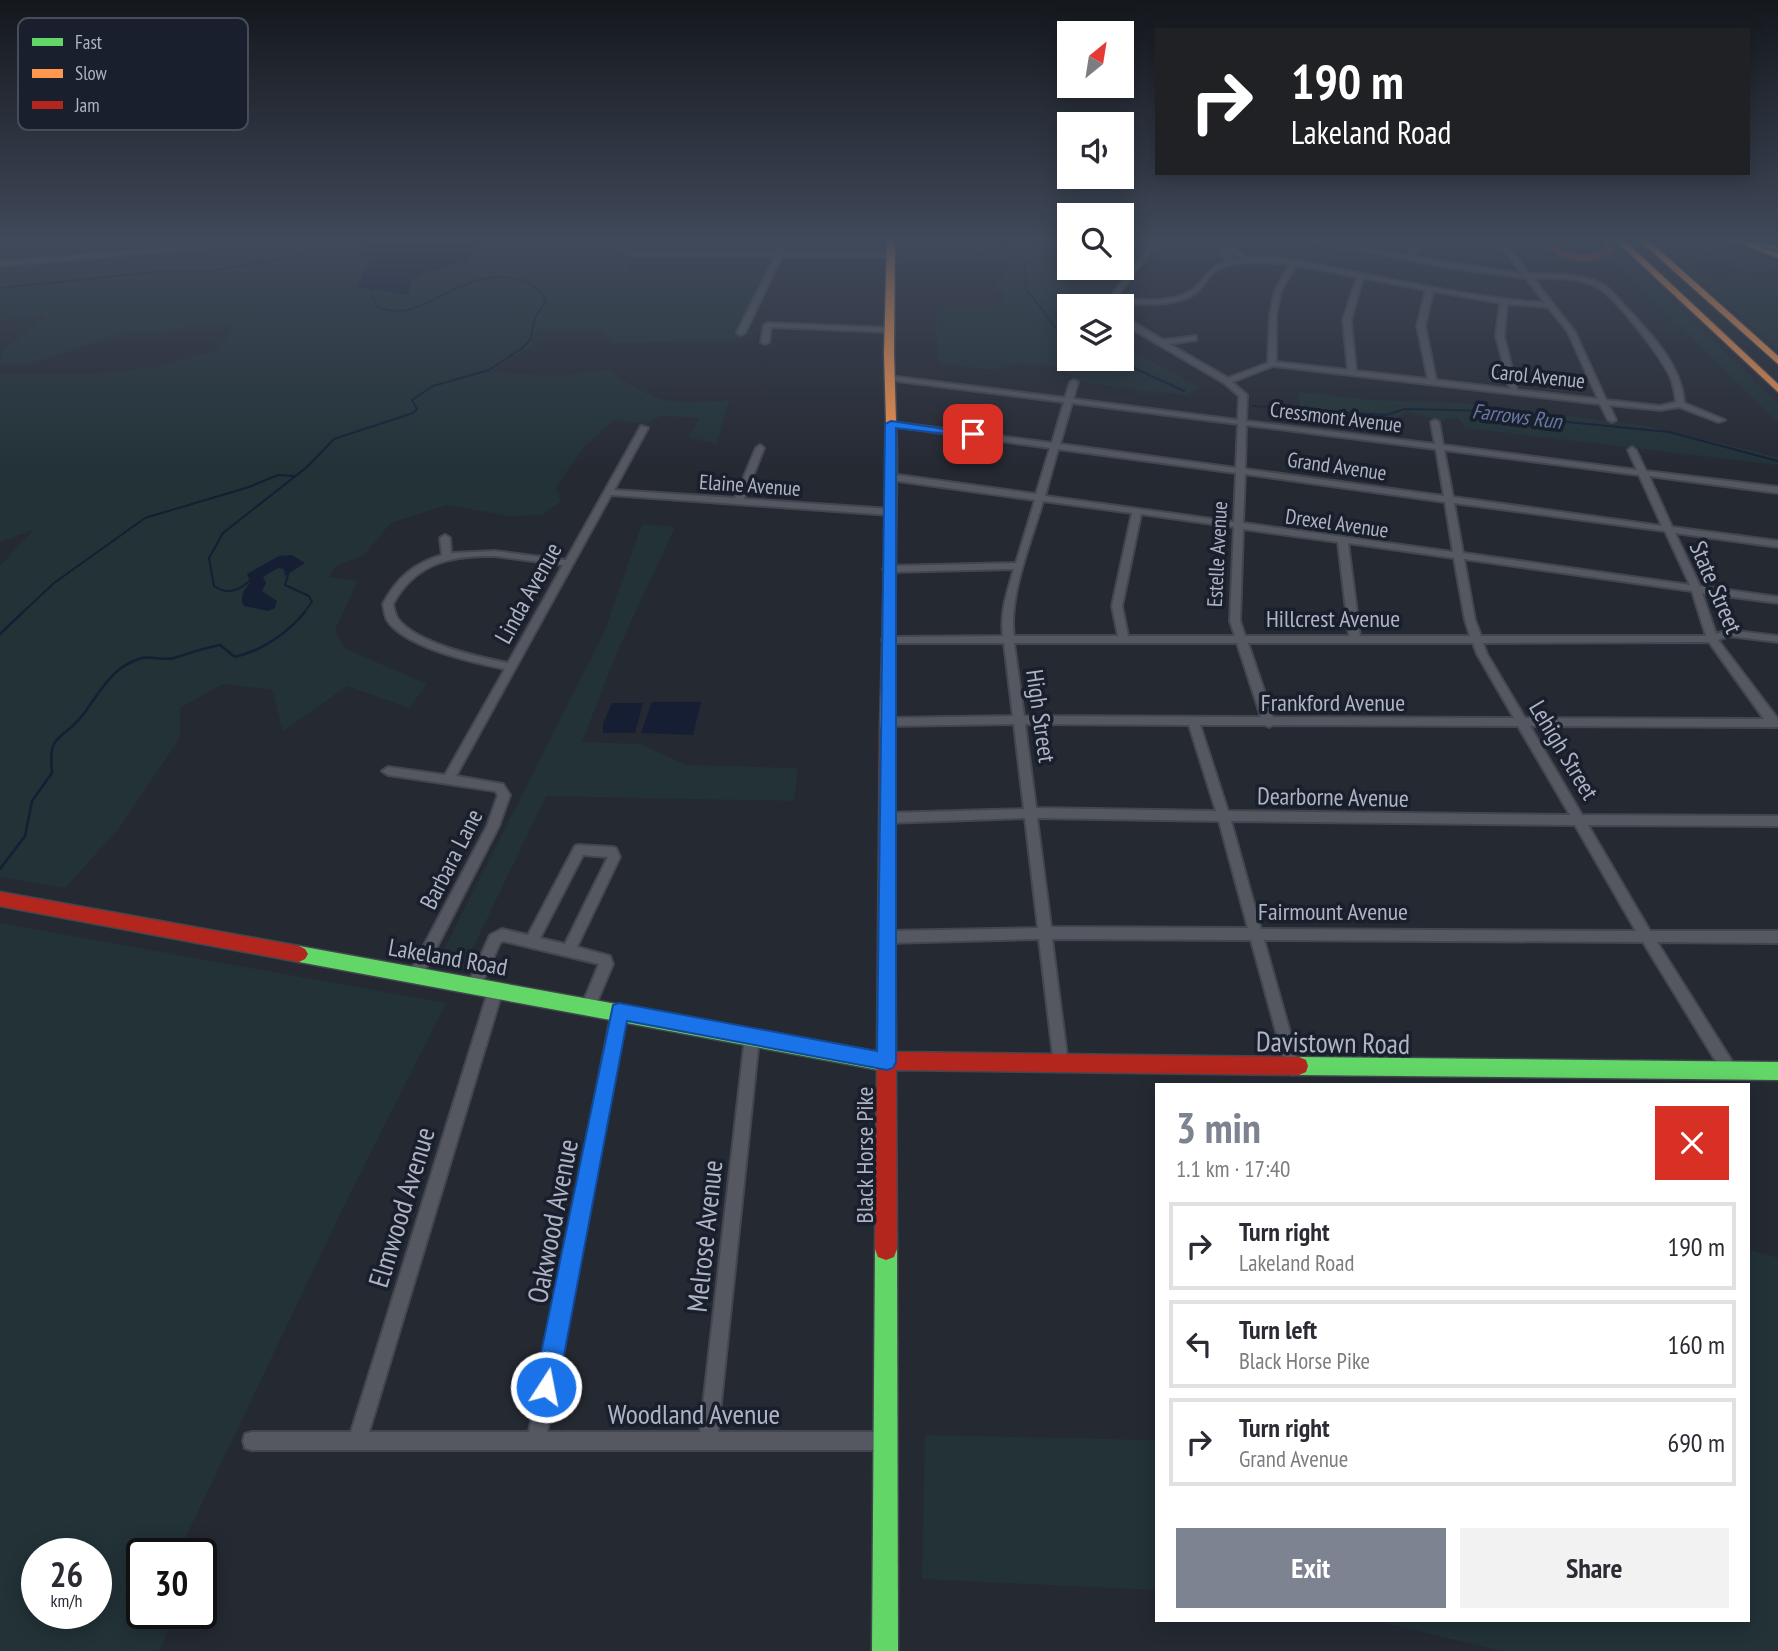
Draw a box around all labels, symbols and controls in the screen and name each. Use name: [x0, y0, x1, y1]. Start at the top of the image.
legend: [18, 18, 248, 130]
north arrow: [1057, 21, 1134, 98]
map controls: [1057, 21, 1134, 371]
text: Fast: [75, 30, 103, 54]
text: 190 m: [1291, 49, 1404, 113]
icon: right: [1176, 56, 1267, 147]
text: Slow: [75, 61, 108, 85]
text: Jam: [74, 93, 100, 117]
text: Lakeland Road: [1291, 111, 1451, 153]
button: sound: [1057, 112, 1134, 189]
button: search: [1057, 203, 1134, 280]
button: layers: [1057, 294, 1134, 371]
street label: Carol Avenue: [1490, 358, 1586, 394]
street label: Cressmont Avenue: [1268, 396, 1404, 438]
water label: Farrows Run: [1471, 397, 1565, 435]
pin: [943, 404, 1003, 464]
icon: arrive: [954, 415, 992, 453]
street label: Grand Avenue: [1286, 446, 1388, 486]
street label: Elaine Avenue: [698, 468, 802, 502]
street label: Estelle Avenue: [1201, 500, 1233, 608]
street label: Drexel Avenue: [1284, 502, 1390, 544]
street label: State Street: [1683, 536, 1749, 638]
street label: Linda Avenue: [488, 537, 568, 649]
street label: Hillcrest Avenue: [1266, 603, 1400, 634]
street label: High Street: [1019, 667, 1063, 765]
street label: Frankford Avenue: [1261, 687, 1405, 718]
street label: Lehigh Street: [1522, 695, 1606, 806]
street label: Dearborne Avenue: [1257, 780, 1409, 814]
street label: Barbara Lane: [413, 804, 489, 914]
street label: Fairmount Avenue: [1258, 896, 1408, 927]
street label: Lakeland Road: [386, 931, 510, 983]
street label: Davistown Road: [1256, 1022, 1410, 1062]
street label: Black Horse Pike: [849, 1087, 880, 1223]
text: 3 min: [1176, 1100, 1261, 1155]
button: close: [1655, 1106, 1729, 1180]
street label: Elmwood Avenue: [359, 1123, 443, 1291]
street label: Oakwood Avenue: [518, 1136, 586, 1306]
text: 1.1 km · 17:40: [1176, 1154, 1290, 1183]
street label: Melrose Avenue: [678, 1158, 730, 1314]
text: Turn right: [1239, 1215, 1330, 1248]
icon: right: [1180, 1227, 1218, 1265]
text: 190 m: [1667, 1230, 1725, 1263]
text: Lakeland Road: [1239, 1248, 1354, 1277]
text: Turn left: [1239, 1313, 1317, 1346]
icon: left: [1180, 1325, 1218, 1363]
text: 160 m: [1667, 1328, 1725, 1361]
text: Black Horse Pike: [1239, 1346, 1370, 1375]
position arrow: [509, 1350, 583, 1424]
street label: Woodland Avenue: [608, 1395, 780, 1432]
text: Turn right: [1239, 1411, 1330, 1444]
icon: right: [1180, 1423, 1218, 1461]
text: 690 m: [1667, 1426, 1725, 1459]
text: Grand Avenue: [1239, 1444, 1348, 1473]
button: Exit: [1176, 1528, 1446, 1608]
button: Share: [1460, 1528, 1729, 1608]
speed limit sign: 30: [126, 1538, 217, 1629]
text: 26: [50, 1551, 83, 1597]
text: km/h: [51, 1589, 82, 1612]

